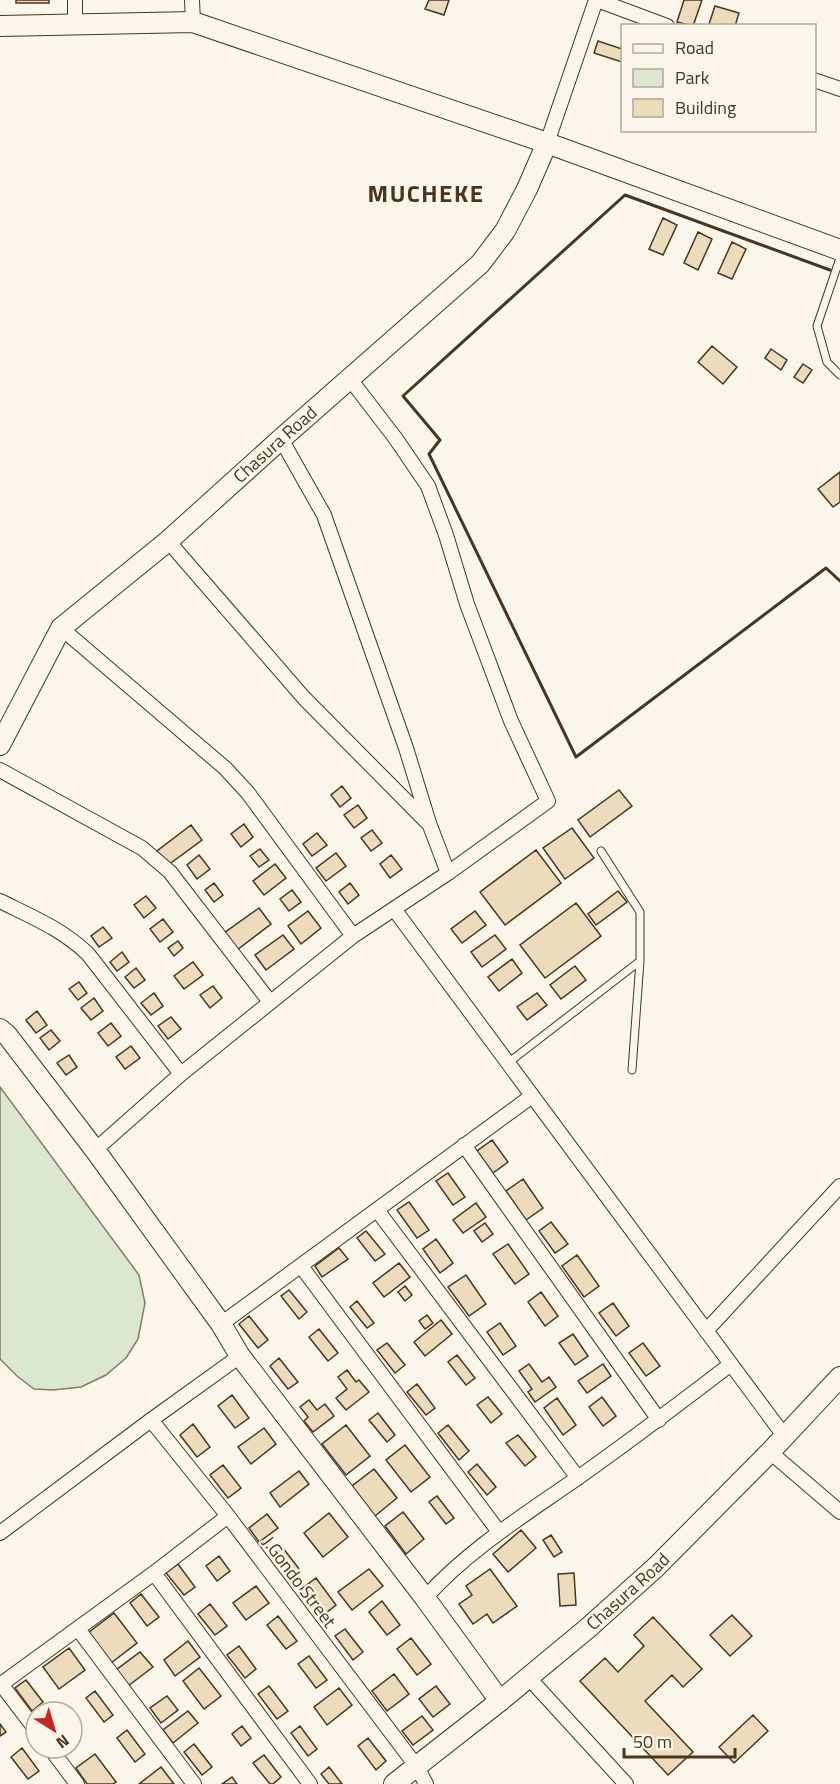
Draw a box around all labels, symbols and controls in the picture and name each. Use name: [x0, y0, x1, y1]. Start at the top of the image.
legend: [621, 24, 816, 132]
text: Road: [675, 34, 714, 61]
text: Park: [675, 64, 710, 91]
text: Building: [675, 94, 736, 121]
district label: MUCHEKE: [368, 175, 484, 211]
street label: Chasura Road: [227, 399, 323, 489]
street label: J.Gondo Street: [256, 1530, 343, 1634]
street label: Chasura Road: [580, 1546, 676, 1637]
north arrow: [24, 1700, 84, 1760]
scale bar: [624, 1721, 735, 1759]
text: 50 m: [633, 1728, 672, 1755]
text: N: [51, 1729, 75, 1755]

